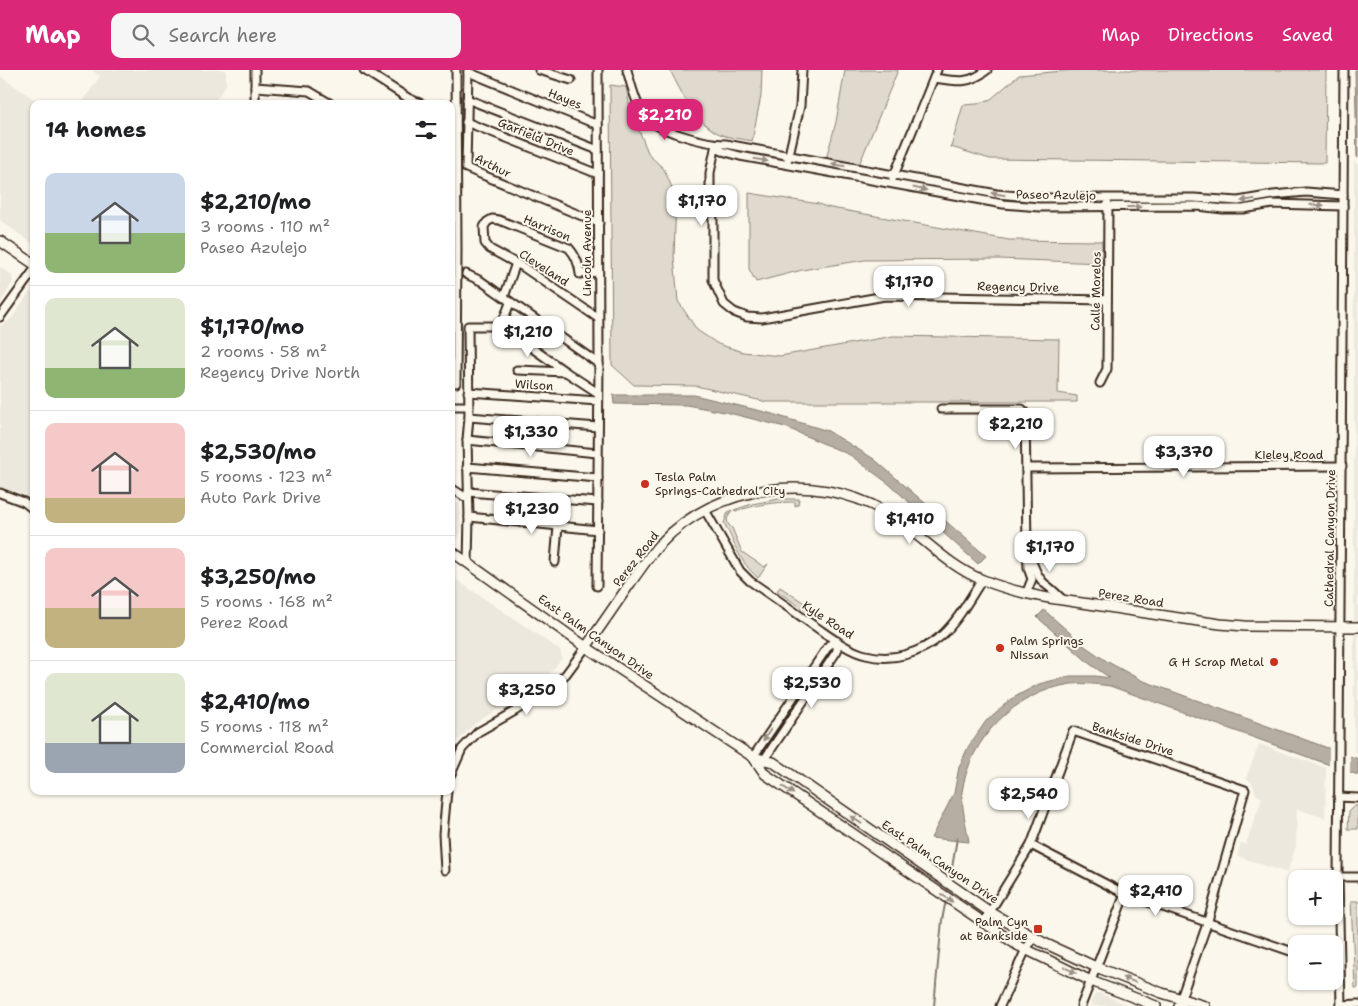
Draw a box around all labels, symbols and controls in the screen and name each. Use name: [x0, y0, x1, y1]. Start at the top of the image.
search box: [111, 13, 461, 58]
text: Map: [25, 19, 81, 51]
icon: search: [129, 21, 157, 49]
text: Search here: [169, 23, 277, 48]
text: Map: [1102, 23, 1140, 47]
text: Directions: [1168, 23, 1254, 47]
text: Saved: [1282, 23, 1333, 47]
street label: Hayes: [546, 85, 584, 113]
pin: $2,210: [624, 98, 706, 141]
text: $2,210: [638, 104, 692, 125]
street label: Garfield Drive: [496, 114, 577, 160]
text: 14 homes: [45, 116, 146, 144]
icon: filters: [412, 116, 440, 144]
street label: Arthur: [472, 150, 514, 182]
one-way arrow: [753, 156, 769, 164]
one-way arrow: [830, 161, 846, 169]
pin: $1,170: [661, 184, 743, 227]
one-way arrow: [913, 185, 929, 193]
street label: Paseo Azulejo: [1016, 186, 1096, 204]
text: $2,210/mo: [200, 188, 311, 216]
one-way arrow: [990, 189, 1006, 197]
text: $1,170: [677, 190, 727, 211]
icon: home: [85, 193, 145, 253]
one-way arrow: [1239, 196, 1255, 204]
one-way arrow: [1310, 201, 1326, 209]
one-way arrow: [1126, 203, 1142, 211]
street label: Lincoln Avenue: [579, 209, 595, 297]
street label: Harrison: [521, 211, 573, 245]
text: 3 rooms · 110 m²: [200, 216, 330, 237]
text: Paseo Azulejo: [200, 237, 307, 258]
street label: Cleveland: [516, 246, 572, 290]
street label: Calle Morelos: [1087, 251, 1105, 331]
pin: $1,170: [868, 266, 950, 308]
text: $1,170: [884, 271, 934, 292]
street label: Regency Drive: [977, 278, 1059, 296]
text: $1,170/mo: [200, 313, 305, 341]
pin: $1,210: [487, 316, 569, 358]
icon: home: [85, 318, 145, 378]
text: $1,210: [503, 321, 553, 342]
text: 2 rooms · 58 m²: [200, 341, 327, 362]
text: Regency Drive North: [200, 362, 360, 383]
street label: Wilson: [514, 376, 554, 394]
pin: $2,210: [975, 408, 1057, 450]
text: $2,210: [989, 413, 1043, 434]
pin: $1,330: [490, 416, 572, 458]
text: $1,330: [504, 421, 558, 442]
pin: $3,370: [1143, 436, 1225, 478]
text: $2,530/mo: [200, 438, 316, 466]
text: $3,370: [1155, 441, 1213, 462]
icon: home: [85, 443, 145, 503]
street label: Kieley Road: [1255, 447, 1324, 463]
text: 5 rooms · 123 m²: [200, 466, 332, 487]
place label: Tesla Palm Springs-Cathedral City: [655, 469, 785, 499]
street label: Cathedral Canyon Drive: [1321, 469, 1339, 607]
marker: Tesla Palm Springs-Cathedral City: [639, 478, 651, 490]
text: Auto Park Drive: [200, 487, 321, 508]
pin: $1,230: [491, 492, 573, 535]
text: $1,230: [505, 498, 559, 519]
pin: $1,410: [869, 502, 951, 545]
text: $1,410: [886, 508, 934, 529]
street label: Perez Road: [609, 528, 663, 590]
pin: $1,170: [1009, 530, 1091, 573]
text: $1,170: [1025, 536, 1075, 557]
text: $3,250/mo: [200, 563, 316, 591]
icon: home: [85, 568, 145, 628]
street label: Perez Road: [1097, 585, 1165, 611]
text: 5 rooms · 168 m²: [200, 591, 333, 612]
street label: East Palm Canyon Drive: [535, 591, 657, 683]
street label: Kyle Road: [799, 597, 857, 643]
text: Perez Road: [200, 612, 288, 633]
place label: Palm Springs Nissan: [1010, 633, 1084, 663]
marker: Palm Springs Nissan: [994, 642, 1006, 654]
place label: G H Scrap Metal: [1168, 654, 1264, 670]
marker: G H Scrap Metal: [1268, 656, 1280, 668]
pin: $2,530: [771, 666, 853, 709]
text: $2,530: [783, 672, 841, 693]
pin: $3,250: [486, 674, 568, 716]
text: $3,250: [498, 679, 556, 700]
text: $2,410/mo: [200, 688, 310, 716]
icon: home: [85, 693, 145, 753]
text: 5 rooms · 118 m²: [200, 716, 329, 737]
street label: Bankside Drive: [1090, 718, 1176, 760]
one-way arrow: [762, 729, 772, 742]
text: Commercial Road: [200, 737, 334, 758]
pin: $2,540: [988, 778, 1070, 820]
text: $2,540: [1000, 783, 1058, 804]
one-way arrow: [781, 785, 795, 795]
one-way arrow: [850, 815, 863, 825]
street label: East Palm Canyon Drive: [878, 817, 1002, 907]
map controls: [1288, 870, 1343, 990]
button: +: [1288, 870, 1343, 925]
pin: $2,410: [1115, 874, 1197, 917]
text: $2,410: [1129, 880, 1183, 901]
one-way arrow: [940, 893, 954, 903]
place label: Palm Cyn at Bankside: [960, 914, 1028, 944]
marker: Palm Cyn at Bankside: [1032, 923, 1044, 935]
button: −: [1288, 935, 1343, 990]
one-way arrow: [1063, 967, 1077, 975]
one-way arrow: [1121, 976, 1136, 984]

